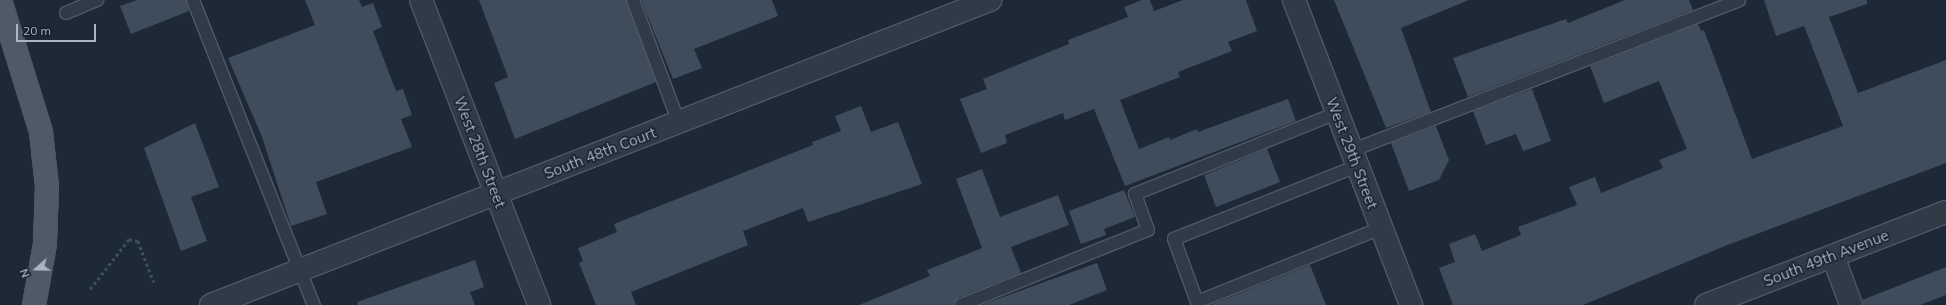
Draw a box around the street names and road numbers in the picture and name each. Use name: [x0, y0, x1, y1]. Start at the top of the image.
street label: West 28th Street: [450, 94, 510, 210]
street label: West 29th Street: [1322, 95, 1382, 211]
street label: South 48th Court: [541, 123, 659, 183]
street label: South 49th Avenue: [1761, 226, 1891, 290]

